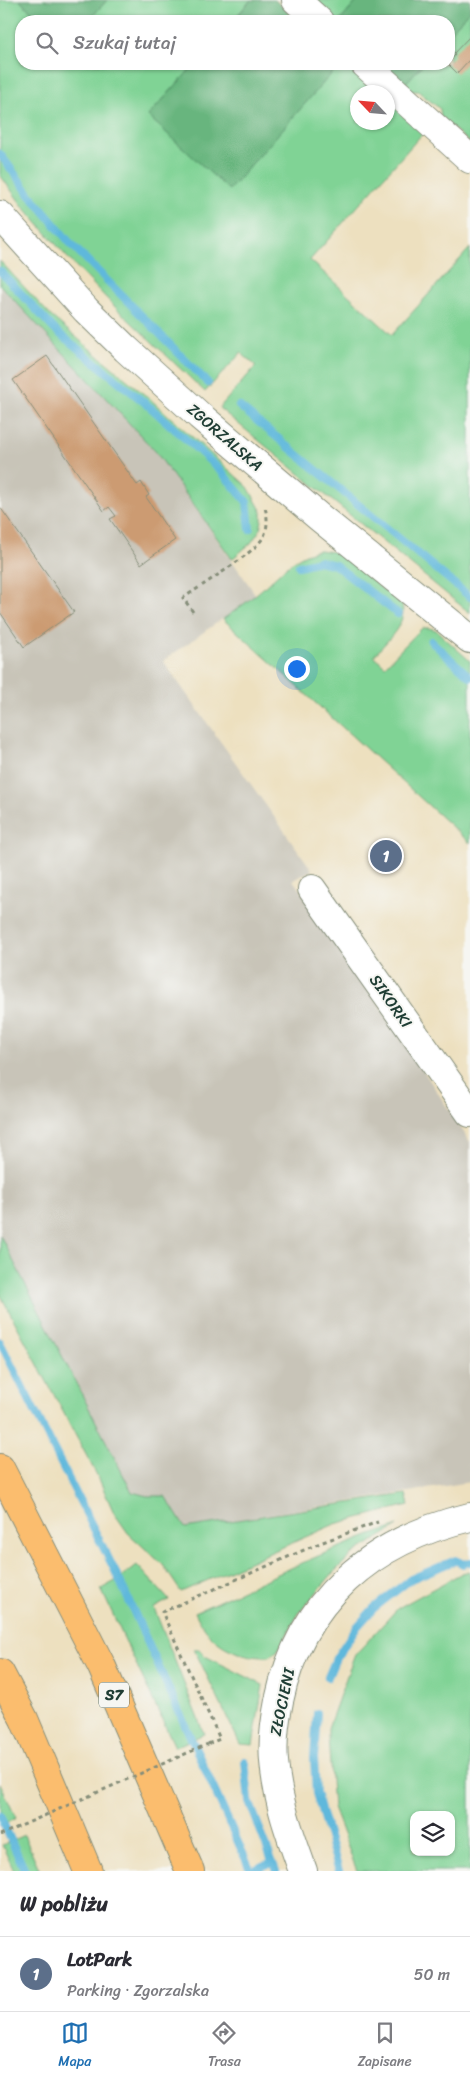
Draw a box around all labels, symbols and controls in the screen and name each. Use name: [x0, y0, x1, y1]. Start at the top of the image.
search box: [15, 15, 455, 70]
text: Szukaj tutaj: [73, 26, 176, 59]
icon: search: [33, 29, 61, 57]
north arrow: [350, 85, 395, 130]
street label: ZGORZALSKA: [180, 395, 270, 479]
your location: [284, 656, 310, 682]
pin: 1: [370, 837, 402, 875]
street label: SIKORKI: [362, 968, 420, 1034]
street label: ZŁOCIENI: [261, 1664, 304, 1739]
road number: S7: [99, 1682, 129, 1708]
map controls: [410, 1811, 455, 1856]
button: layers: [410, 1811, 455, 1856]
text: W pobliżu: [20, 1885, 108, 1923]
text: LotPark: [67, 1943, 132, 1976]
text: 1: [33, 1960, 39, 1989]
text: 50 m: [414, 1960, 450, 1989]
text: Parking · Zgorzalska: [67, 1976, 209, 2005]
tab: Mapa: [58, 2019, 91, 2074]
tab: Trasa: [208, 2019, 241, 2074]
tab: Zapisane: [357, 2019, 412, 2074]

